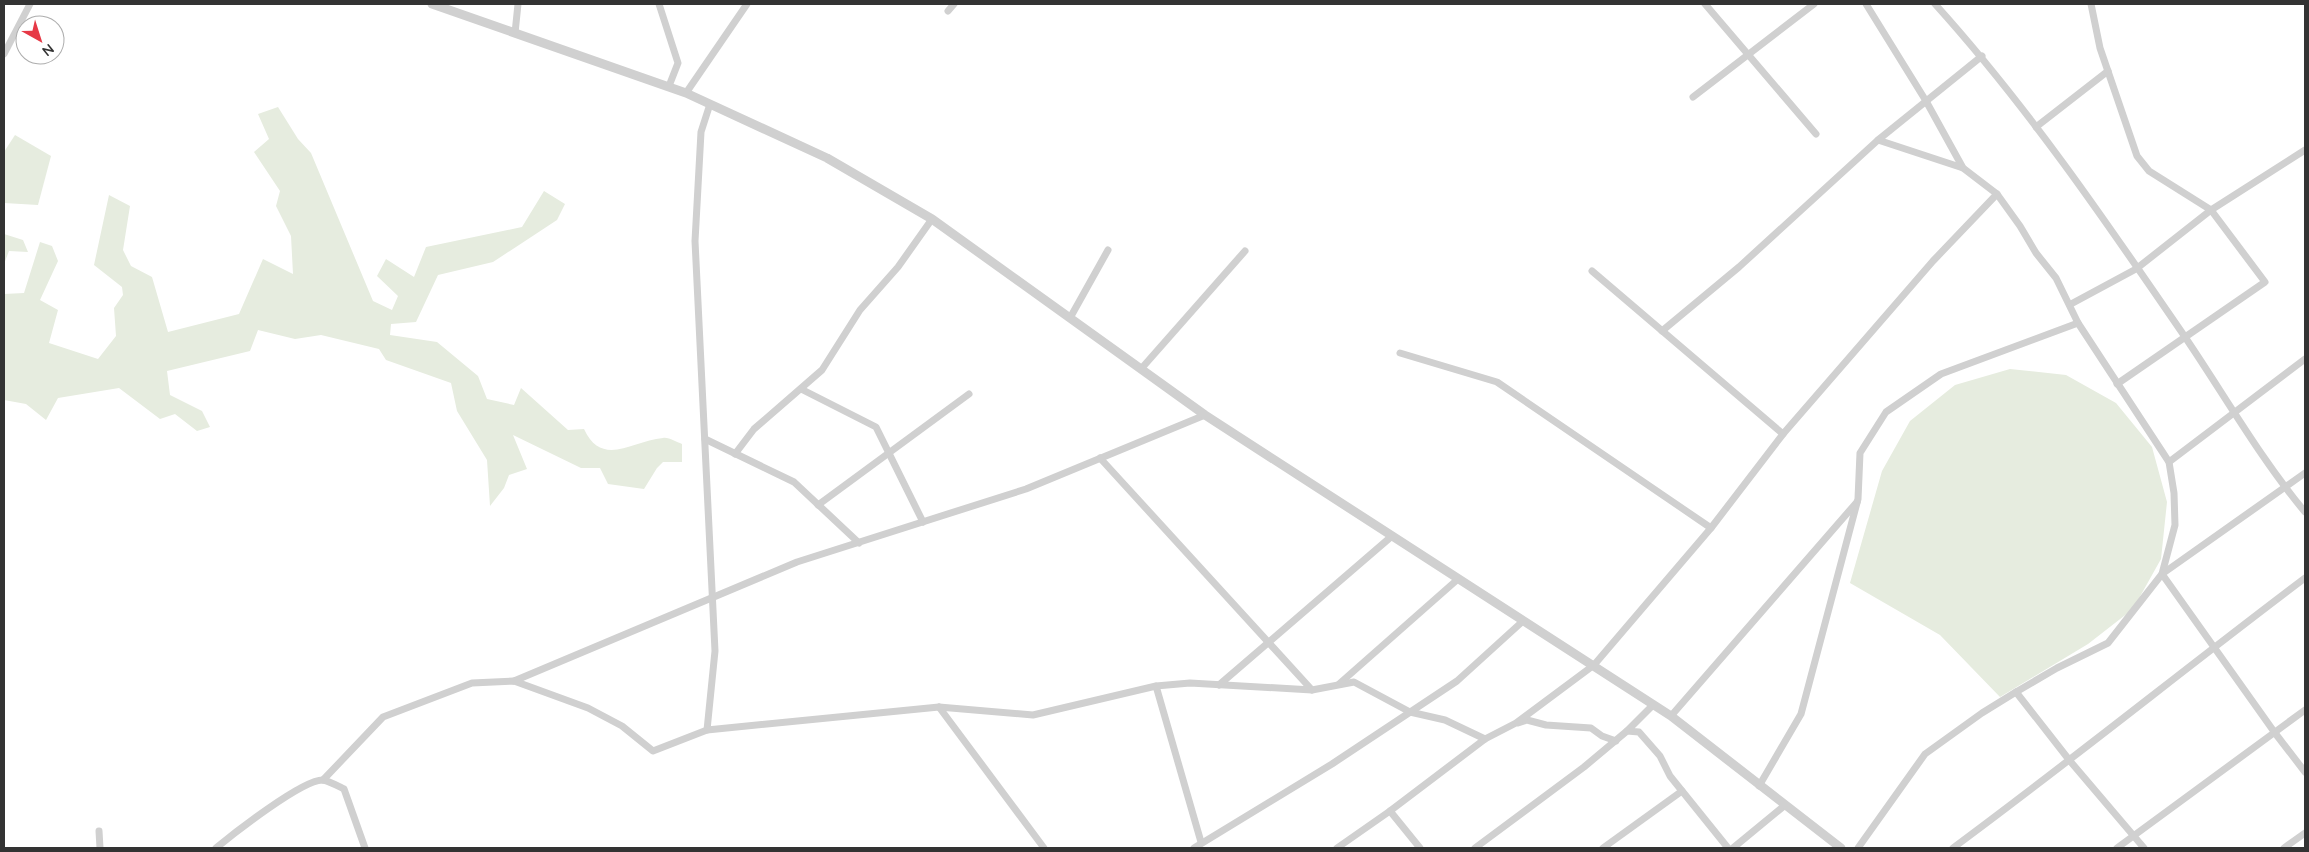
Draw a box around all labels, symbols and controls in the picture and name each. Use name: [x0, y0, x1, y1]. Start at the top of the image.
north arrow: [15, 15, 65, 65]
text: N: [39, 40, 58, 60]

